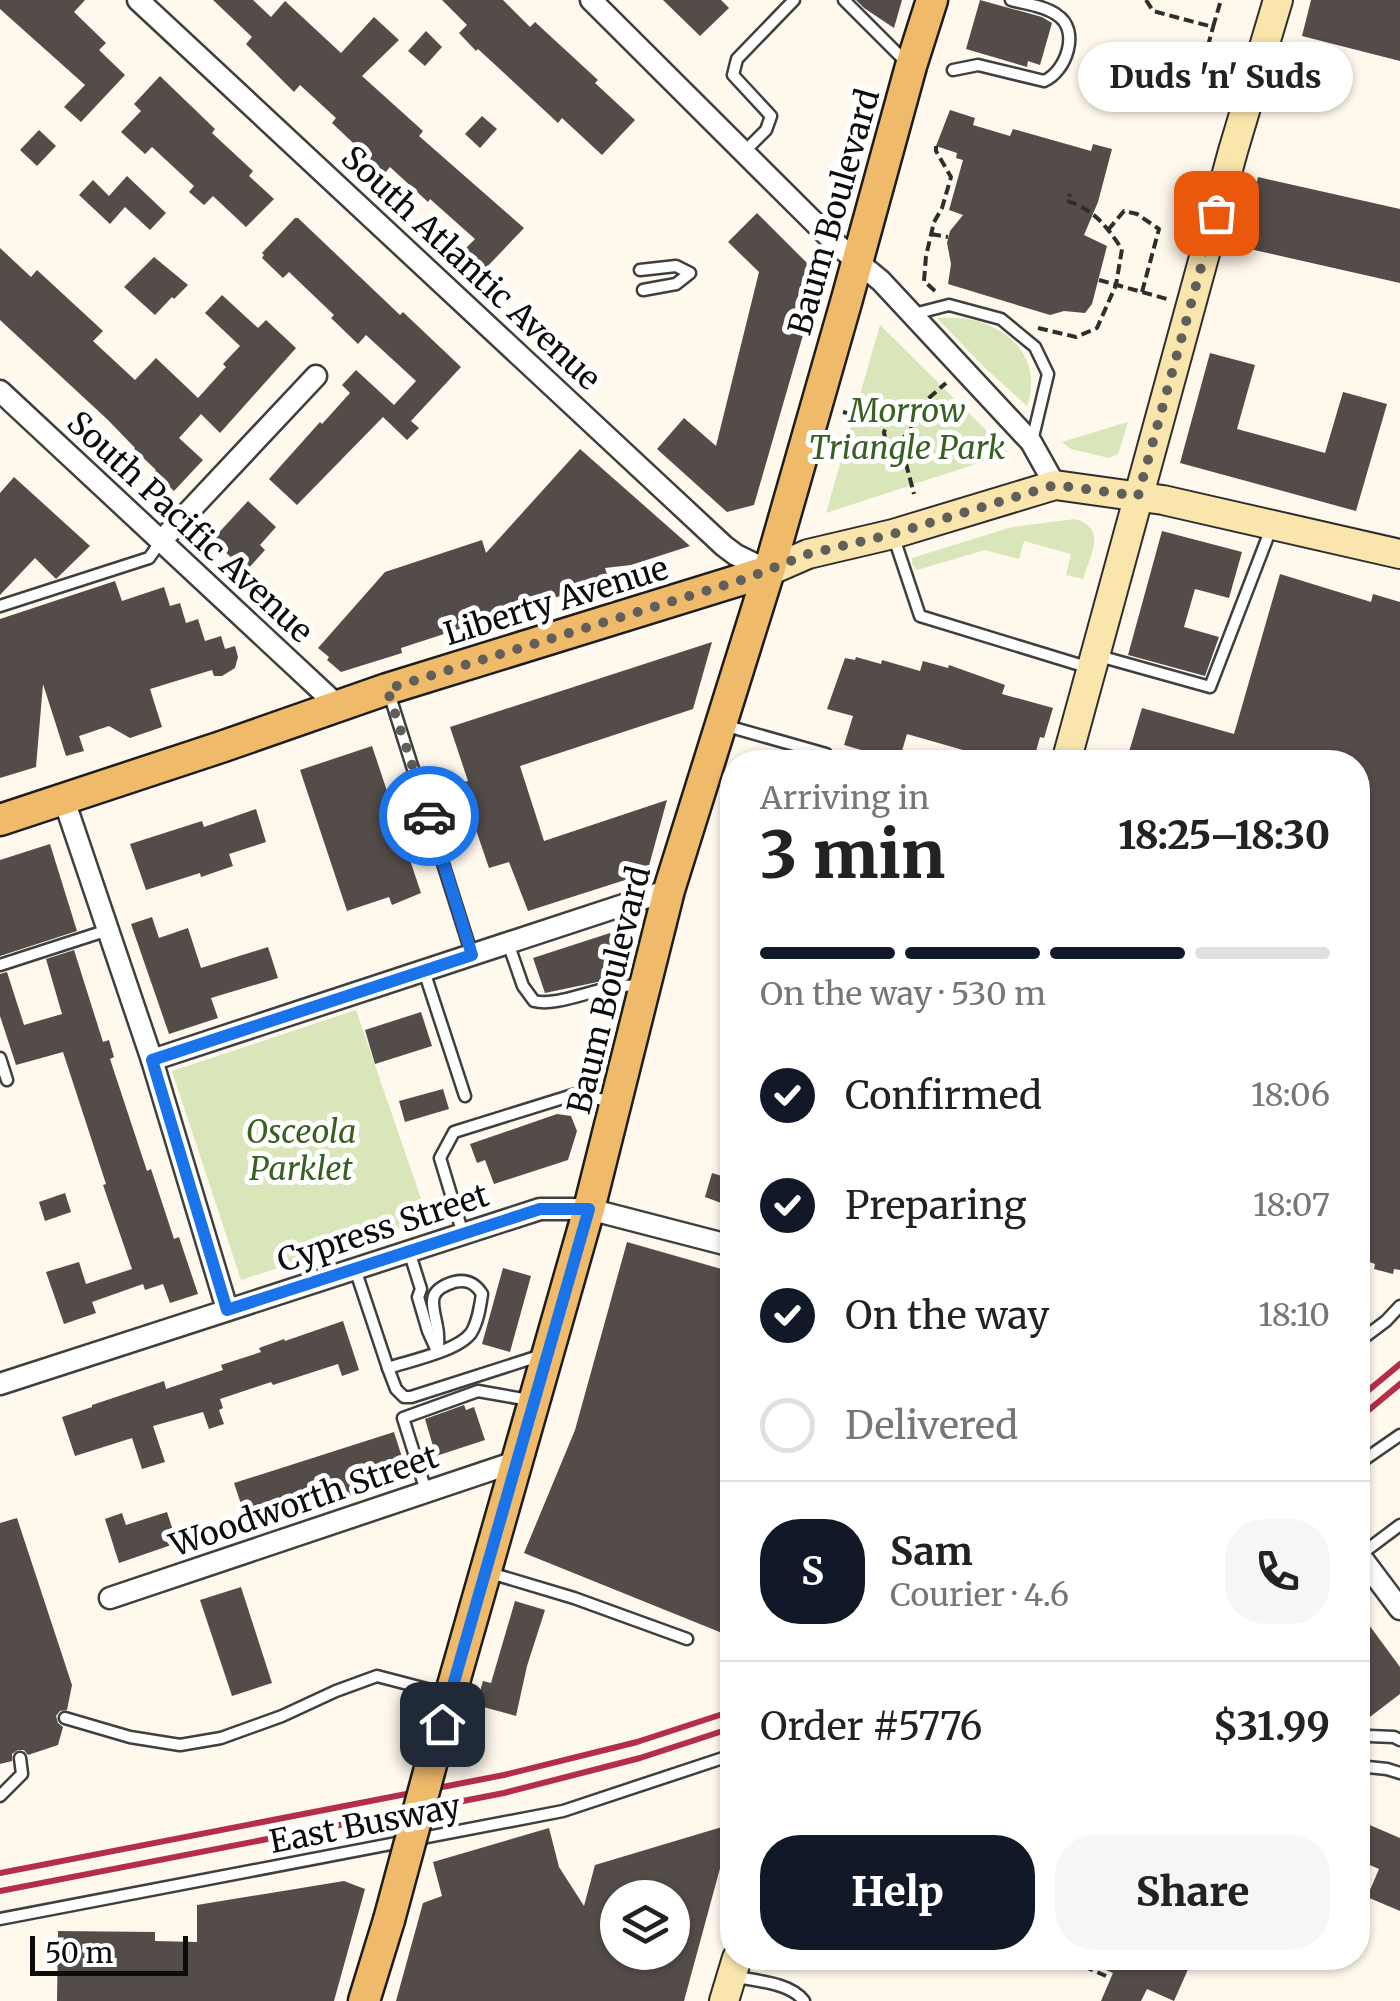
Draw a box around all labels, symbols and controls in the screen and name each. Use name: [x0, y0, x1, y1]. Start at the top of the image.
callout: Duds 'n' Suds: [1078, 43, 1354, 113]
text: Duds 'n' Suds: [1109, 57, 1322, 97]
street label: Baum Boulevard: [780, 84, 888, 340]
street label: South Atlantic Avenue: [333, 137, 609, 399]
pin: [1174, 171, 1259, 256]
icon: bag: [1189, 186, 1244, 241]
park label: Morrow Triangle Park: [809, 391, 1006, 468]
street label: South Pacific Avenue: [59, 403, 321, 651]
street label: Liberty Avenue: [439, 548, 673, 654]
courier: [379, 766, 479, 866]
text: Arriving in: [760, 778, 929, 818]
icon: car: [402, 789, 457, 844]
text: 18:25–18:30: [1118, 812, 1330, 859]
text: 3 min: [760, 814, 945, 896]
street label: Baum Boulevard: [559, 862, 659, 1118]
text: On the way · 530 m: [760, 974, 1046, 1014]
icon: check: [760, 1068, 815, 1123]
text: Confirmed: [845, 1072, 1042, 1119]
text: 18:06: [1251, 1075, 1330, 1115]
park label: Osceola Parklet: [246, 1112, 356, 1189]
street label: Cypress Street: [272, 1175, 494, 1281]
icon: check: [760, 1178, 815, 1233]
text: Preparing: [845, 1182, 1027, 1229]
text: 18:07: [1253, 1185, 1330, 1225]
icon: check: [760, 1288, 815, 1343]
text: On the way: [845, 1292, 1049, 1339]
text: 18:10: [1258, 1295, 1330, 1335]
text: Delivered: [845, 1402, 1018, 1449]
street label: Woodworth Street: [164, 1436, 444, 1566]
button: phone: [1225, 1519, 1330, 1624]
text: Sam: [890, 1528, 973, 1575]
text: S: [801, 1548, 824, 1595]
text: Courier · 4.6: [890, 1575, 1069, 1615]
pin: [400, 1682, 485, 1767]
icon: home: [415, 1697, 470, 1752]
text: Order #5776: [760, 1703, 983, 1750]
text: $31.99: [1213, 1703, 1330, 1750]
street label: East Busway: [266, 1786, 464, 1862]
button: Help: [760, 1835, 1035, 1950]
button: Share: [1055, 1835, 1330, 1950]
map controls: [600, 1880, 690, 1970]
button: layers: [600, 1880, 690, 1970]
scale bar: [30, 1931, 188, 1976]
text: 50 m: [45, 1935, 113, 1971]

